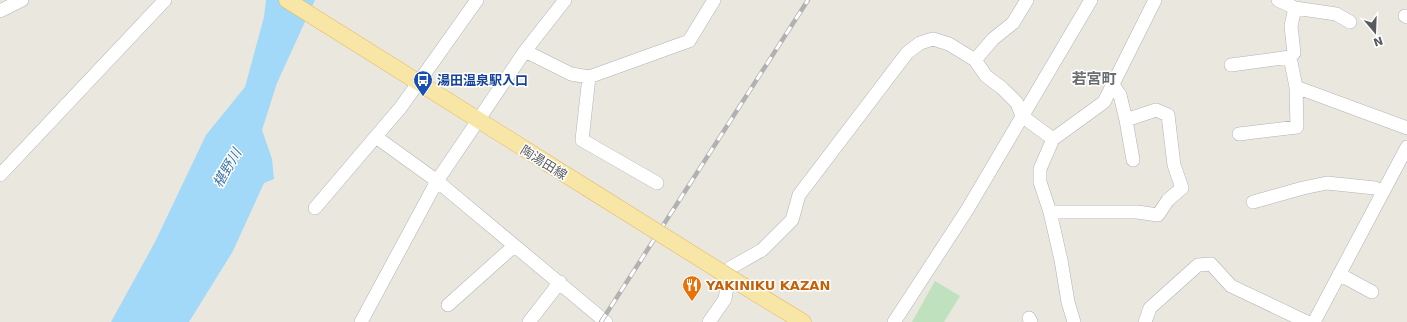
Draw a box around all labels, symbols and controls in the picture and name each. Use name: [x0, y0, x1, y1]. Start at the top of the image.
north arrow: [1355, 12, 1395, 52]
text: N: [1372, 33, 1385, 49]
bus stop icon: 湯田温泉駅入口: [412, 69, 434, 97]
district label: 若宮町: [1071, 70, 1117, 88]
place label: 湯田温泉駅入口: [437, 73, 528, 88]
street label: 陶湯田線: [518, 142, 570, 183]
water label: 椹野川: [210, 144, 245, 190]
restaurant icon: YAKINIKU KAZAN: [681, 274, 703, 302]
place label: YAKINIKU KAZAN: [705, 278, 830, 293]

